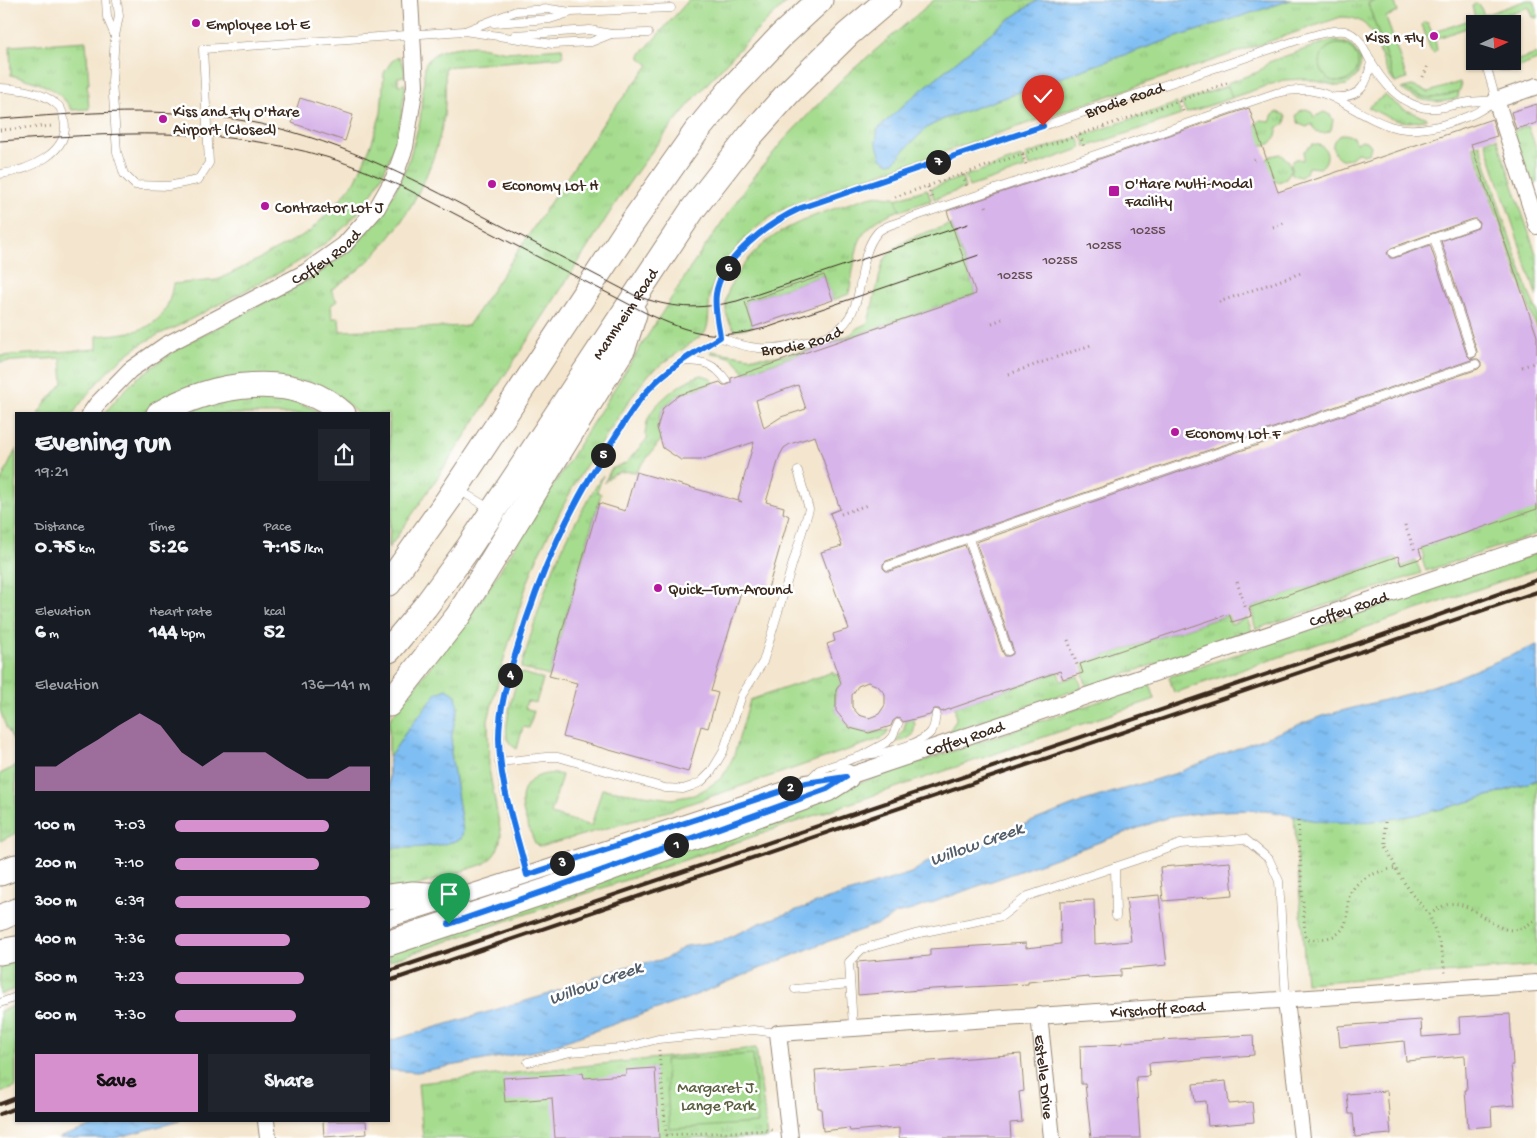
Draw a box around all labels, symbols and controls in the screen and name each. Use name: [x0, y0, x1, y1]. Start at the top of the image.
north arrow: [1466, 15, 1521, 70]
map controls: [1466, 15, 1521, 70]
marker: Employee Lot E: [190, 17, 202, 29]
place label: Employee Lot E: [206, 17, 311, 36]
place label: Kiss n Fly: [1365, 30, 1424, 49]
marker: Kiss n Fly: [1428, 30, 1440, 42]
pin: [1022, 75, 1064, 126]
street label: Brodie Road: [1082, 79, 1168, 124]
icon: check: [1029, 82, 1057, 110]
place label: Kiss and Fly O'Hare Airport (Closed): [173, 104, 300, 141]
marker: Kiss and Fly O'Hare Airport (Closed): [157, 113, 169, 125]
pin: 7: [926, 150, 950, 174]
text: 7: [935, 154, 942, 171]
place label: O'Hare Multi-Modal Facility: [1124, 176, 1253, 213]
marker: Economy Lot H: [486, 178, 498, 190]
place label: Economy Lot H: [502, 178, 599, 197]
marker: O'Hare Multi-Modal Facility: [1107, 184, 1121, 198]
marker: Contractor Lot J: [259, 200, 271, 212]
place label: Contractor Lot J: [275, 200, 385, 219]
house number: 10255: [1129, 223, 1166, 240]
street label: Coffey Road: [289, 226, 367, 291]
house number: 10255: [1085, 238, 1122, 255]
house number: 10255: [1041, 253, 1078, 270]
pin: 6: [716, 256, 740, 280]
text: 6: [725, 260, 732, 277]
street label: Mannheim Road: [590, 264, 665, 364]
house number: 10255: [996, 268, 1033, 285]
street label: Brodie Road: [760, 323, 848, 361]
marker: Economy Lot F: [1169, 426, 1181, 438]
place label: Economy Lot F: [1185, 426, 1281, 445]
text: Evening run: [35, 428, 171, 461]
button: share: [318, 429, 370, 481]
pin: 5: [590, 442, 616, 468]
text: 5: [600, 447, 607, 464]
text: 19:21: [35, 464, 69, 483]
text: Distance: [35, 519, 84, 536]
text: Time: [149, 519, 175, 536]
text: Pace: [264, 519, 291, 536]
text: 0.75: [35, 536, 75, 561]
text: 5:26: [149, 536, 188, 561]
text: 7:15: [264, 536, 301, 561]
text: km: [75, 541, 95, 558]
text: /km: [301, 541, 324, 558]
marker: Quick–Turn-Around: [652, 582, 664, 594]
place label: Quick–Turn-Around: [668, 582, 794, 601]
street label: Coffey Road: [1308, 588, 1393, 633]
text: Elevation: [35, 604, 91, 621]
text: Heart rate: [149, 604, 212, 621]
text: kcal: [264, 604, 286, 621]
text: 6: [35, 621, 46, 646]
text: 144: [149, 621, 178, 646]
text: 52: [264, 621, 285, 646]
text: m: [46, 626, 59, 643]
text: bpm: [178, 626, 205, 643]
pin: 4: [498, 662, 522, 688]
text: 4: [507, 667, 514, 684]
text: Elevation: [35, 677, 99, 696]
text: 136–141 m: [302, 677, 370, 696]
street label: Coffey Road: [924, 718, 1009, 762]
pin: 2: [778, 776, 802, 800]
text: 2: [787, 780, 794, 797]
text: 100 m: [35, 817, 75, 836]
text: 7:03: [115, 817, 146, 836]
water label: Willow Creek: [927, 818, 1028, 872]
pin: 1: [664, 832, 688, 858]
text: 1: [674, 837, 679, 854]
pin: 3: [550, 850, 574, 876]
text: 200 m: [35, 855, 76, 874]
text: 7:10: [115, 855, 144, 874]
text: 3: [559, 855, 566, 872]
pin: [428, 873, 470, 924]
icon: arrive: [435, 880, 463, 908]
text: 300 m: [35, 893, 77, 912]
text: 6:39: [115, 893, 144, 912]
text: 400 m: [35, 931, 76, 950]
text: 7:36: [115, 931, 145, 950]
water label: Willow Creek: [546, 957, 647, 1011]
text: 500 m: [35, 969, 77, 988]
text: 7:23: [115, 969, 145, 988]
street label: Kirschoff Road: [1110, 999, 1207, 1024]
text: 600 m: [35, 1007, 76, 1026]
text: 7:30: [115, 1007, 146, 1026]
street label: Estelle Drive: [1028, 1034, 1056, 1121]
button: Save: [35, 1054, 198, 1112]
button: Share: [208, 1054, 370, 1112]
park label: Margaret J. Lange Park: [677, 1080, 759, 1117]

